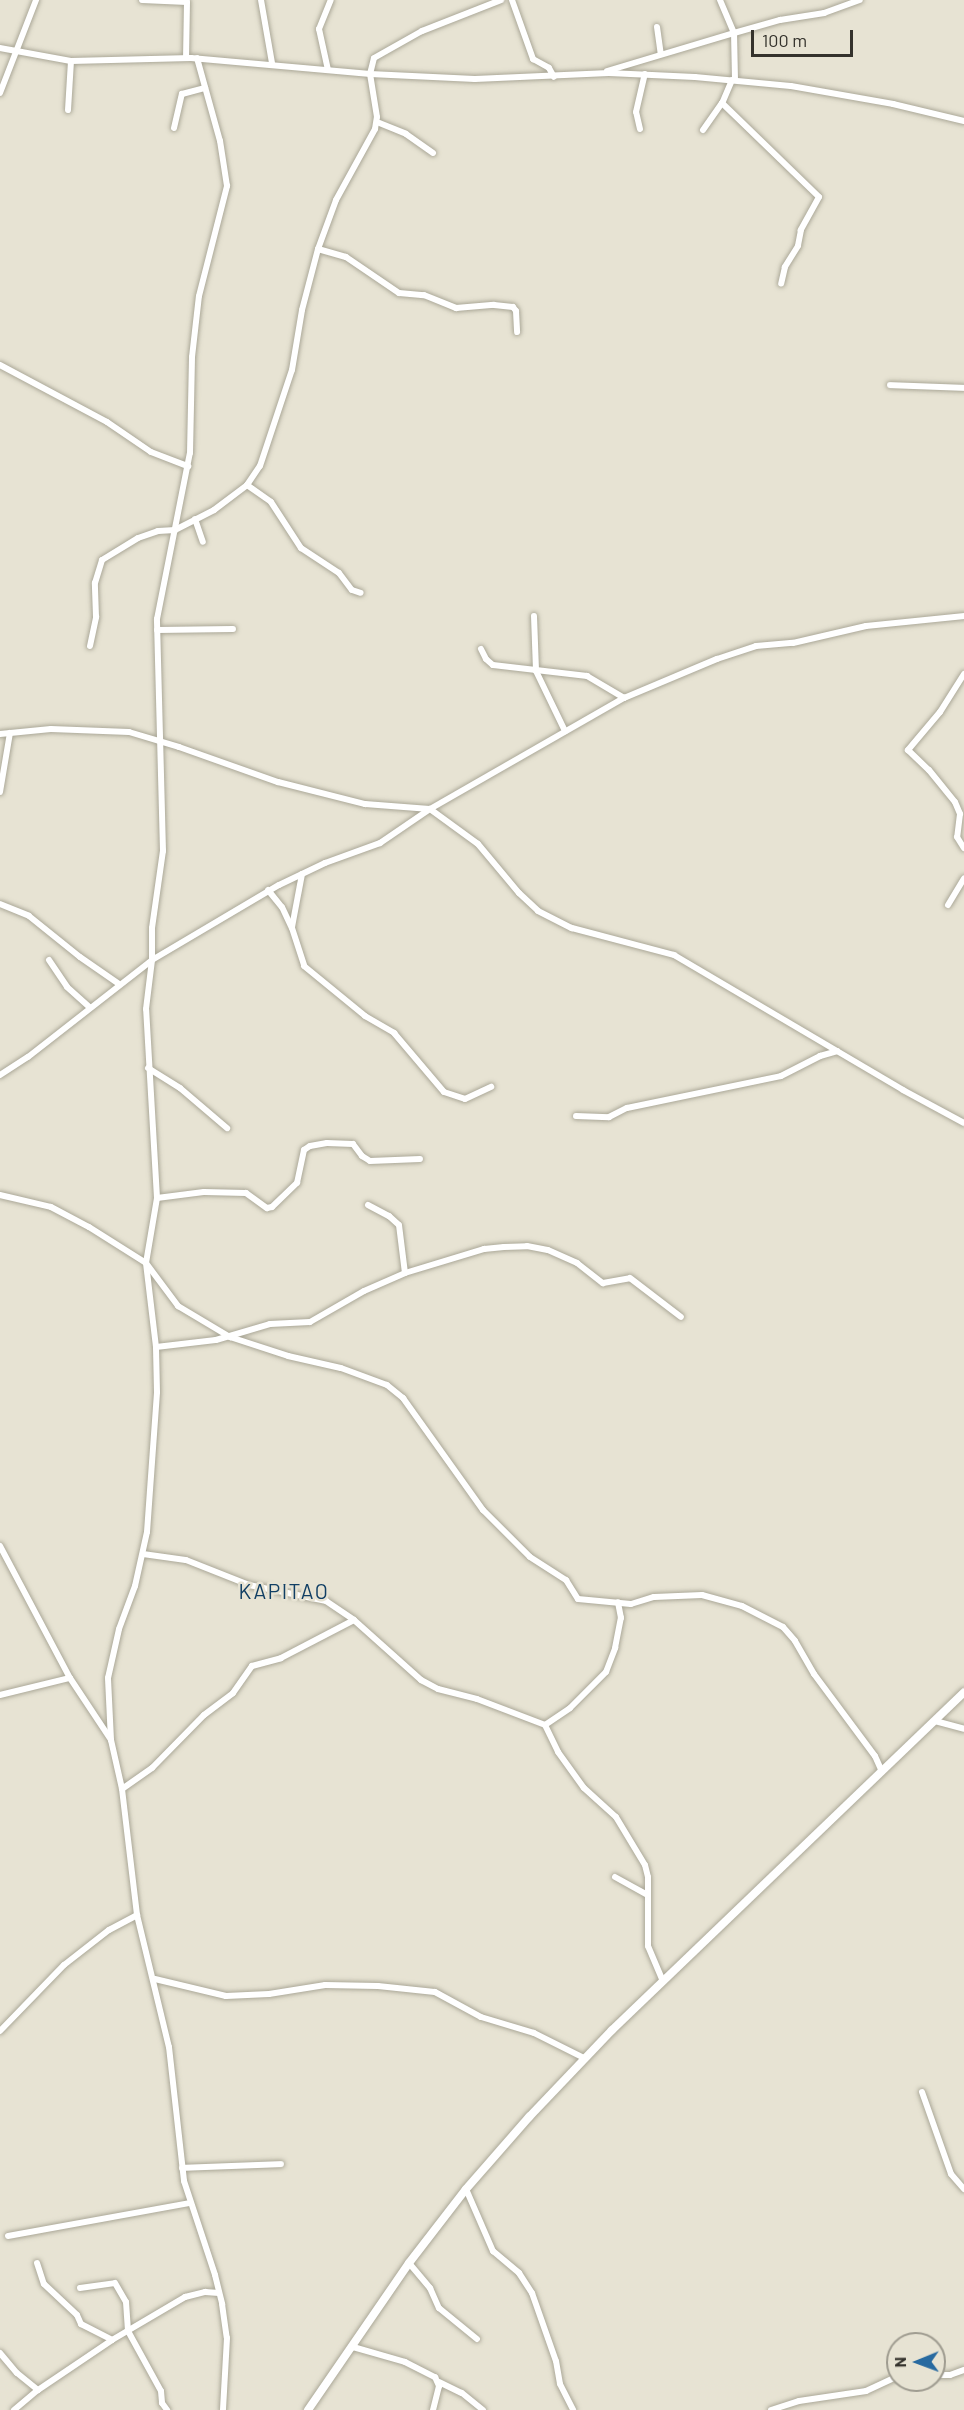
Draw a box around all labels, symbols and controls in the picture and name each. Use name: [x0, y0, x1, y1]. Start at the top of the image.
scale bar: [754, 18, 856, 56]
text: 100 m: [762, 29, 807, 51]
district label: KAPITAO: [239, 1578, 329, 1604]
north arrow: [886, 2332, 946, 2392]
text: N: [890, 2357, 909, 2368]

